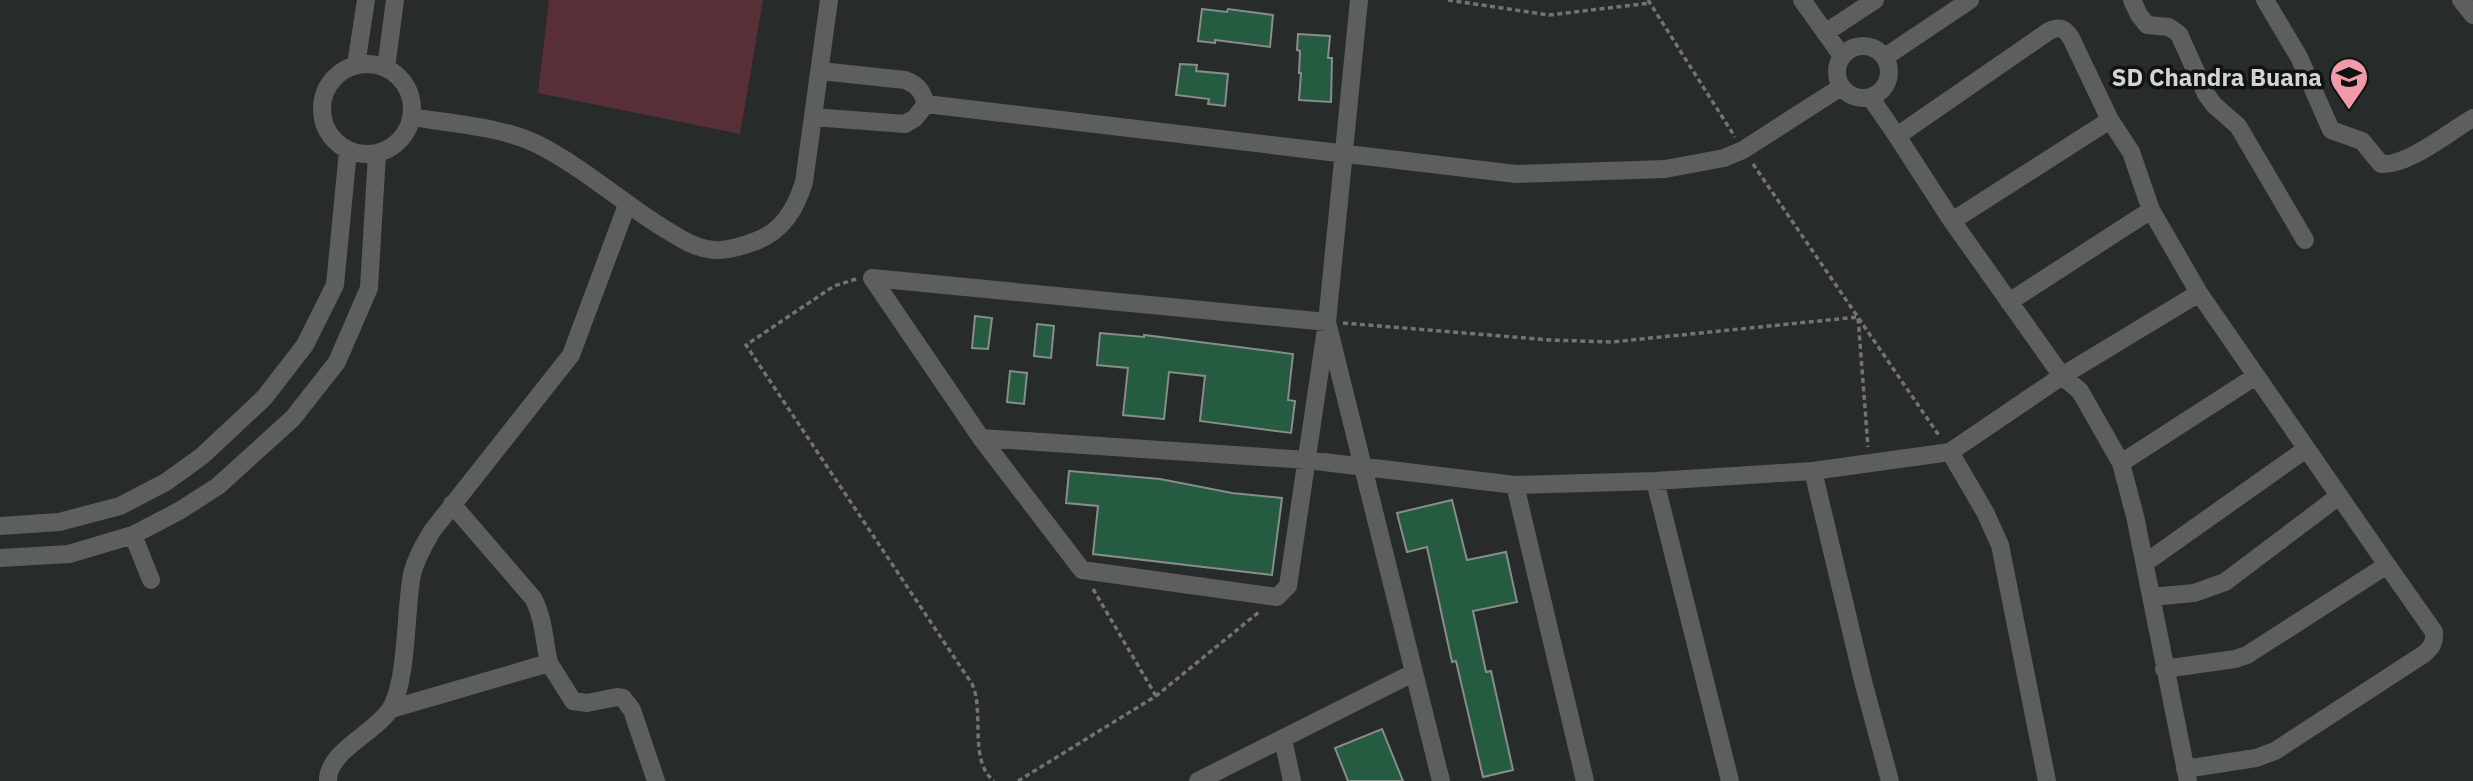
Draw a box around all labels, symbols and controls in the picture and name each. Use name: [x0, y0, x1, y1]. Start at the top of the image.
school or university icon: SD Chandra Buana: [2328, 56, 2370, 111]
place label: SD Chandra Buana: [2112, 61, 2322, 93]

